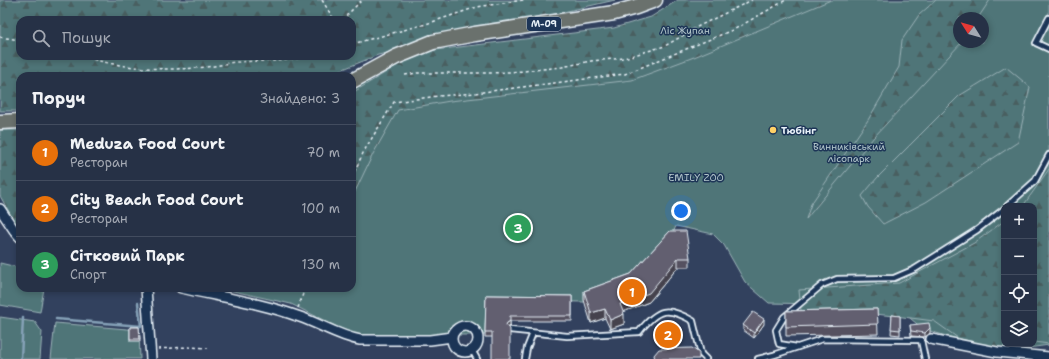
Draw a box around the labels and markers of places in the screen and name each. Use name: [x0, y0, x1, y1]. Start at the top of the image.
place label: Тюбінг: [781, 124, 817, 137]
marker: Тюбінг: [768, 125, 778, 135]
pin: 3: [505, 213, 531, 243]
pin: 1: [619, 277, 645, 307]
pin: 2: [655, 320, 681, 350]

